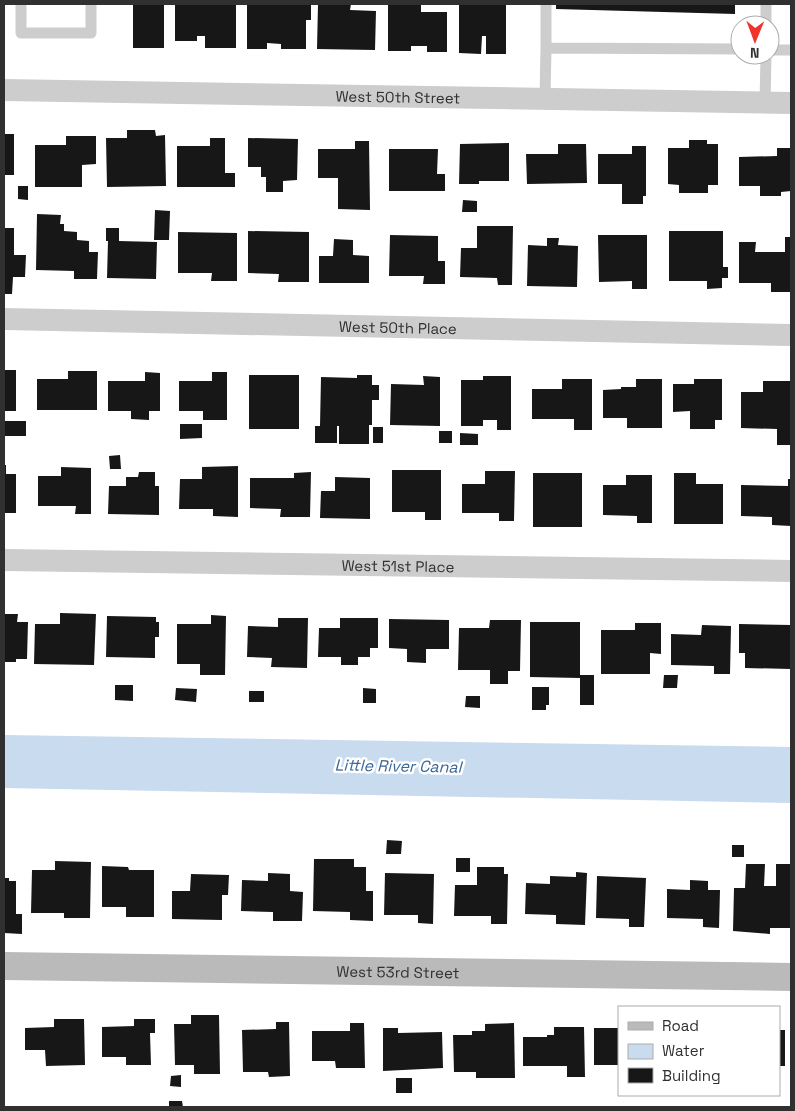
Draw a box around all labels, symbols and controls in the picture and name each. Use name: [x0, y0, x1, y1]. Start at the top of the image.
north arrow: [730, 15, 780, 65]
text: N: [750, 44, 760, 62]
street label: West 50th Street: [335, 86, 461, 107]
street label: West 50th Place: [339, 316, 457, 338]
street label: West 51st Place: [341, 555, 455, 576]
water label: Little River Canal: [334, 754, 464, 778]
street label: West 53rd Street: [336, 961, 460, 982]
legend: [618, 1006, 780, 1096]
text: Road: [662, 1016, 699, 1035]
text: Water: [662, 1041, 705, 1060]
text: Building: [662, 1066, 721, 1085]

